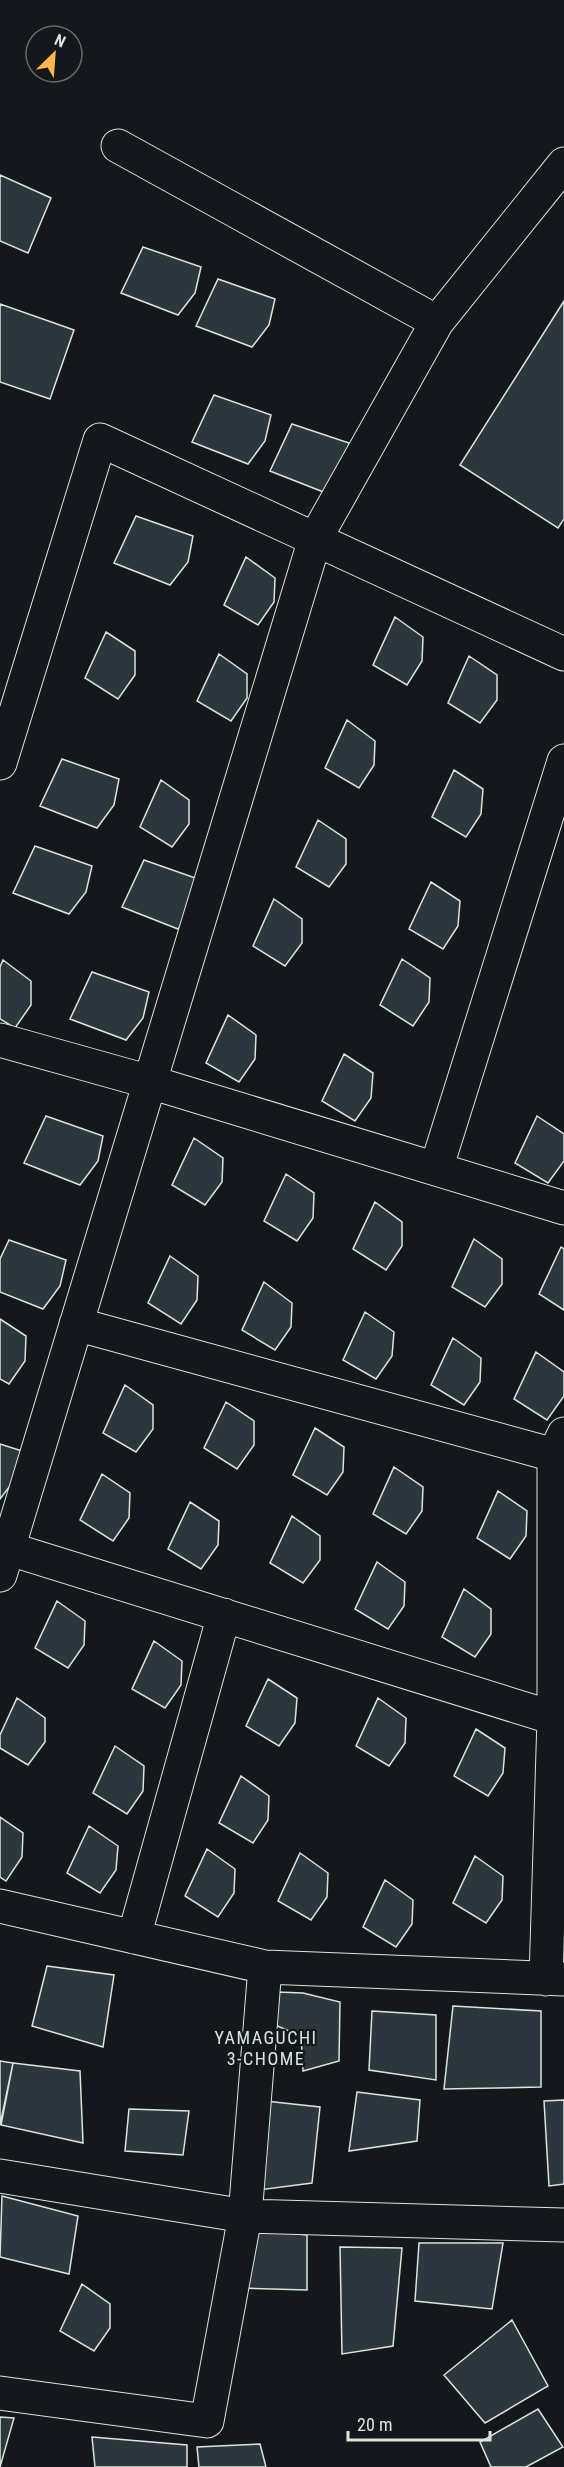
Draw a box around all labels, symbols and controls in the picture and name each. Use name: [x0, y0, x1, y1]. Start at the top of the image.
north arrow: [24, 24, 84, 84]
text: N: [52, 30, 69, 52]
district label: YAMAGUCHI 3-CHOME: [214, 2027, 318, 2069]
scale bar: [348, 2404, 490, 2442]
text: 20 m: [357, 2414, 392, 2435]

